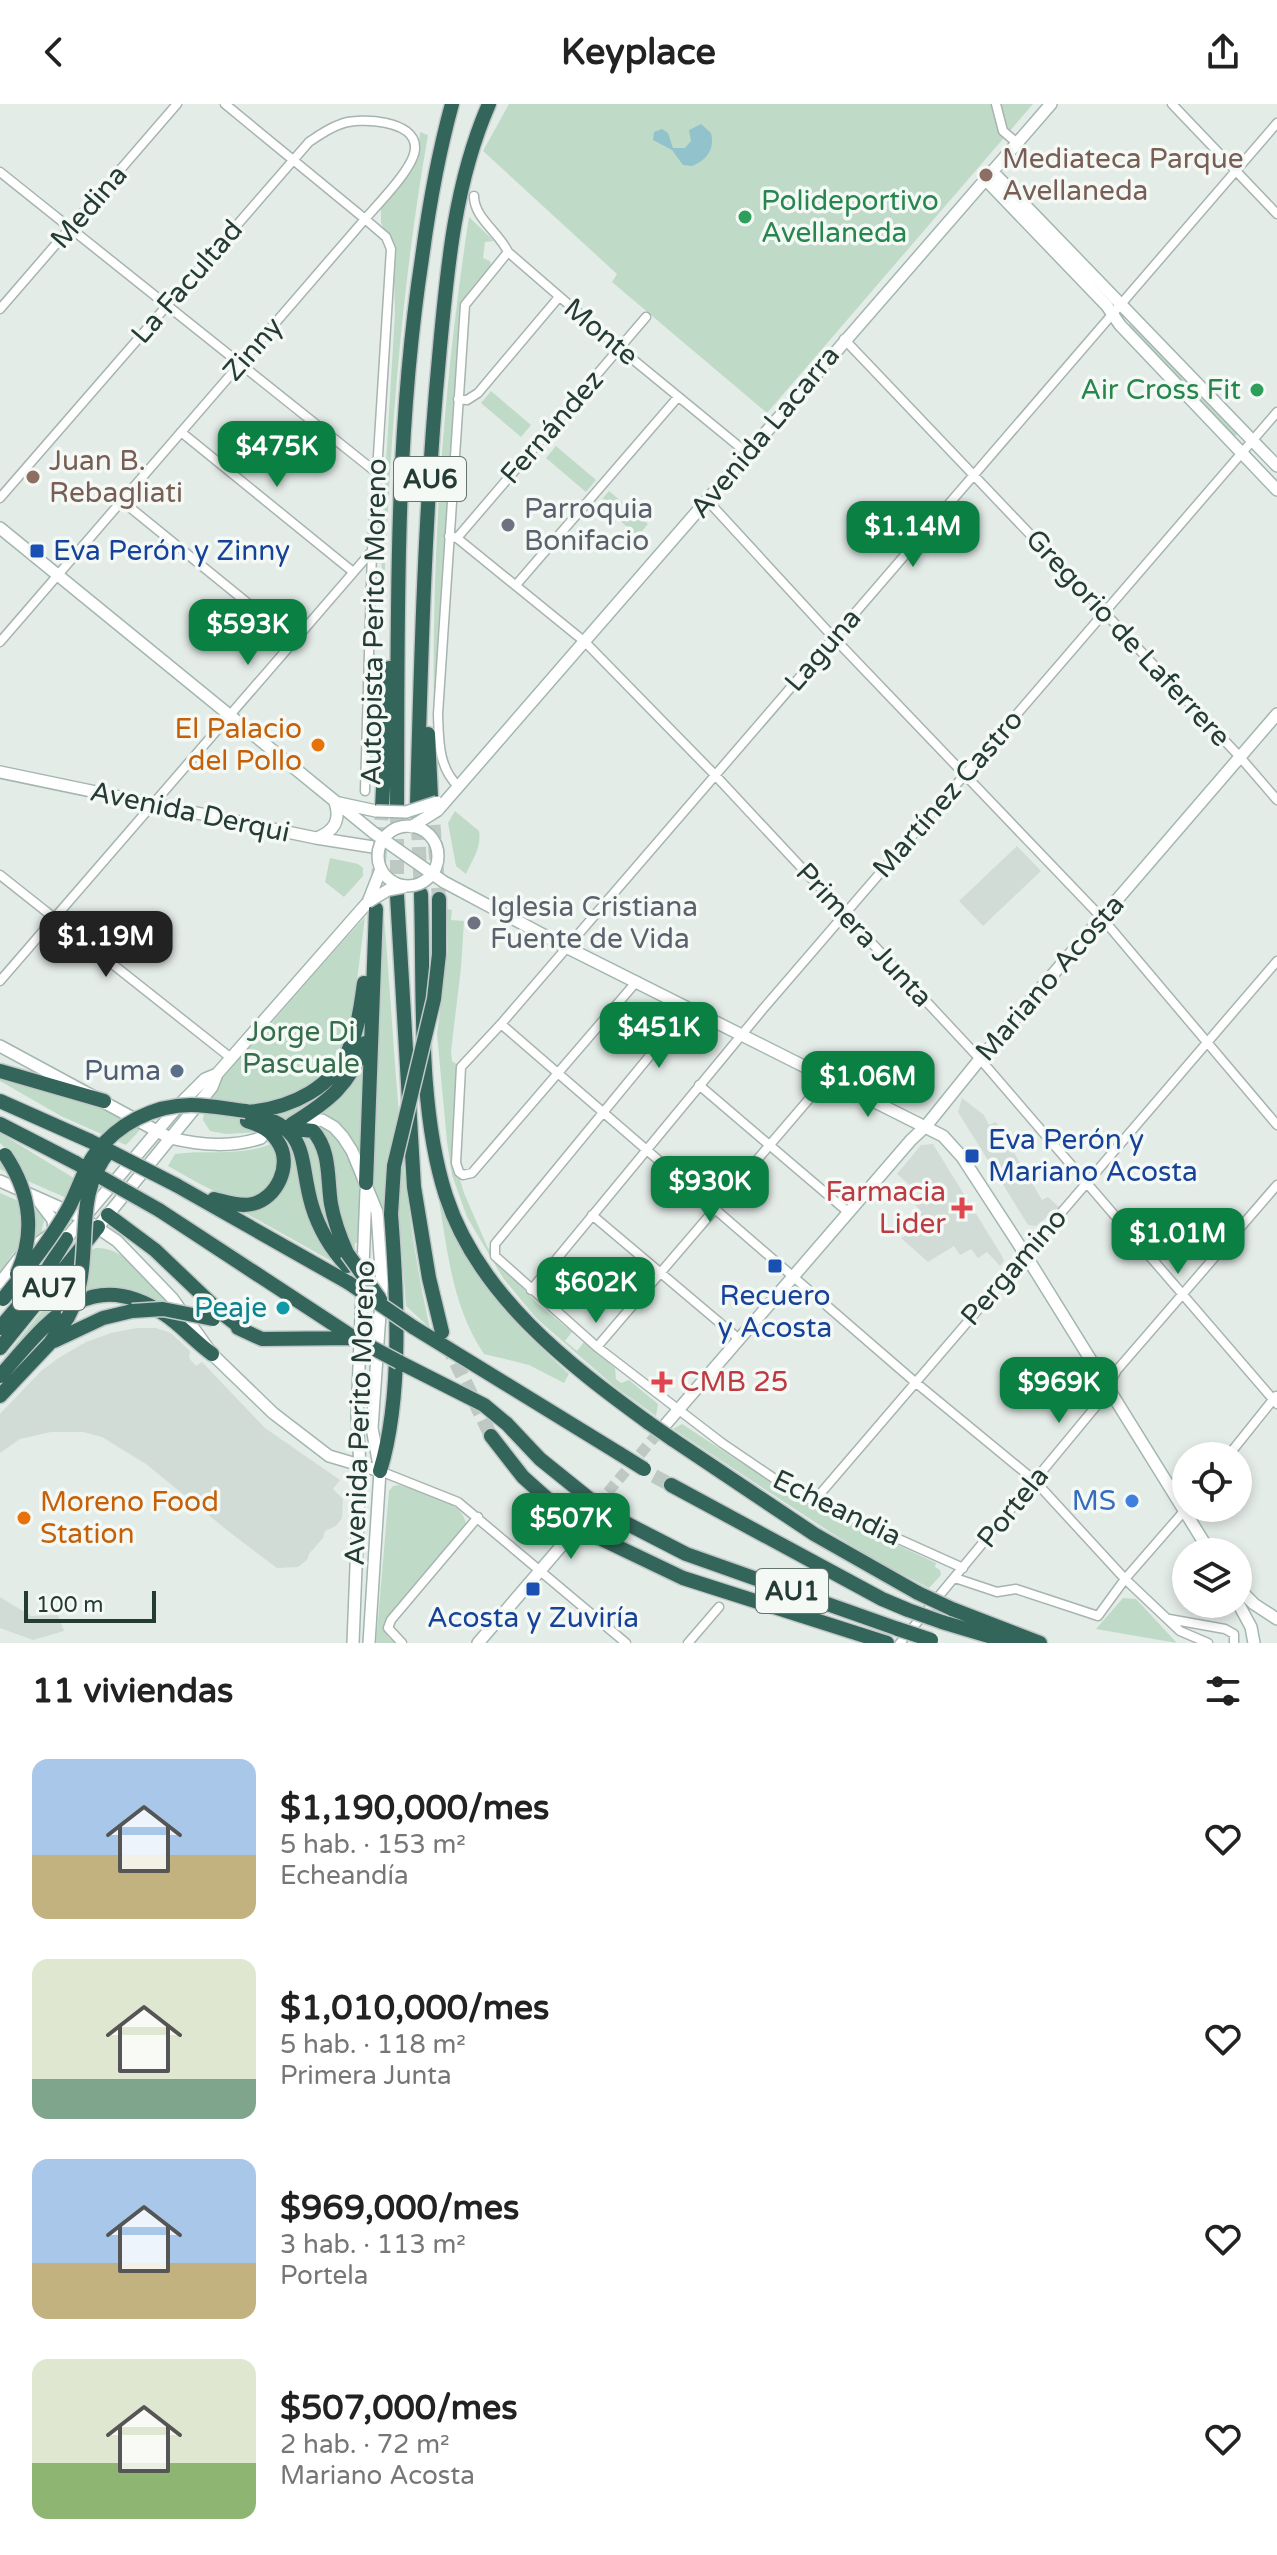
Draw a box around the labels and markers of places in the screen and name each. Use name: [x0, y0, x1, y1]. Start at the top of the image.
place label: Mediateca Parque Avellaneda: [1002, 142, 1244, 208]
marker: Mediateca Parque Avellaneda: [977, 166, 995, 184]
place label: Polideportivo Avellaneda: [761, 184, 939, 250]
marker: Polideportivo Avellaneda: [736, 208, 754, 226]
place label: Air Cross Fit: [1080, 373, 1241, 407]
marker: Air Cross Fit: [1248, 381, 1266, 399]
pin: $475K: [221, 421, 333, 489]
place label: Juan B. Rebagliati: [49, 444, 183, 510]
marker: Juan B. Rebagliati: [24, 468, 42, 486]
place label: Parroquia Bonifacio: [524, 492, 653, 558]
pin: $1.14M: [848, 501, 978, 569]
marker: Parroquia Bonifacio: [499, 516, 517, 534]
place label: Eva Perón y Zinny: [53, 534, 290, 568]
marker: Eva Perón y Zinny: [28, 542, 46, 560]
pin: $593K: [192, 599, 304, 667]
place label: El Palacio del Pollo: [174, 712, 302, 778]
marker: El Palacio del Pollo: [309, 736, 327, 754]
place label: Iglesia Cristiana Fuente de Vida: [490, 890, 698, 956]
pin: $1.19M: [41, 911, 171, 979]
marker: Iglesia Cristiana Fuente de Vida: [465, 914, 483, 932]
pin: $451K: [603, 1002, 715, 1070]
pin: $1.06M: [803, 1051, 933, 1119]
place label: Puma: [84, 1054, 161, 1088]
marker: Puma: [168, 1062, 186, 1080]
place label: Eva Perón y Mariano Acosta: [988, 1123, 1198, 1189]
marker: Eva Perón y Mariano Acosta: [963, 1147, 981, 1165]
pin: $930K: [654, 1156, 766, 1224]
place label: Farmacia Lider: [826, 1175, 946, 1241]
marker: Farmacia Lider: [953, 1199, 971, 1217]
pin: $1.01M: [1113, 1208, 1243, 1276]
pin: $602K: [540, 1257, 652, 1325]
marker: Recuero y Acosta: [766, 1257, 784, 1275]
place label: Recuero y Acosta: [718, 1279, 832, 1345]
place label: Peaje: [194, 1291, 267, 1325]
marker: Peaje: [274, 1299, 292, 1317]
pin: $969K: [1003, 1357, 1115, 1425]
place label: CMB 25: [680, 1365, 788, 1399]
marker: CMB 25: [651, 1371, 673, 1393]
place label: MS: [1072, 1484, 1116, 1518]
place label: Moreno Food Station: [40, 1485, 219, 1551]
marker: MS: [1123, 1492, 1141, 1510]
pin: $507K: [515, 1493, 627, 1561]
marker: Moreno Food Station: [15, 1509, 33, 1527]
marker: Acosta y Zuviría: [524, 1580, 542, 1598]
place label: Acosta y Zuviría: [427, 1601, 639, 1635]

